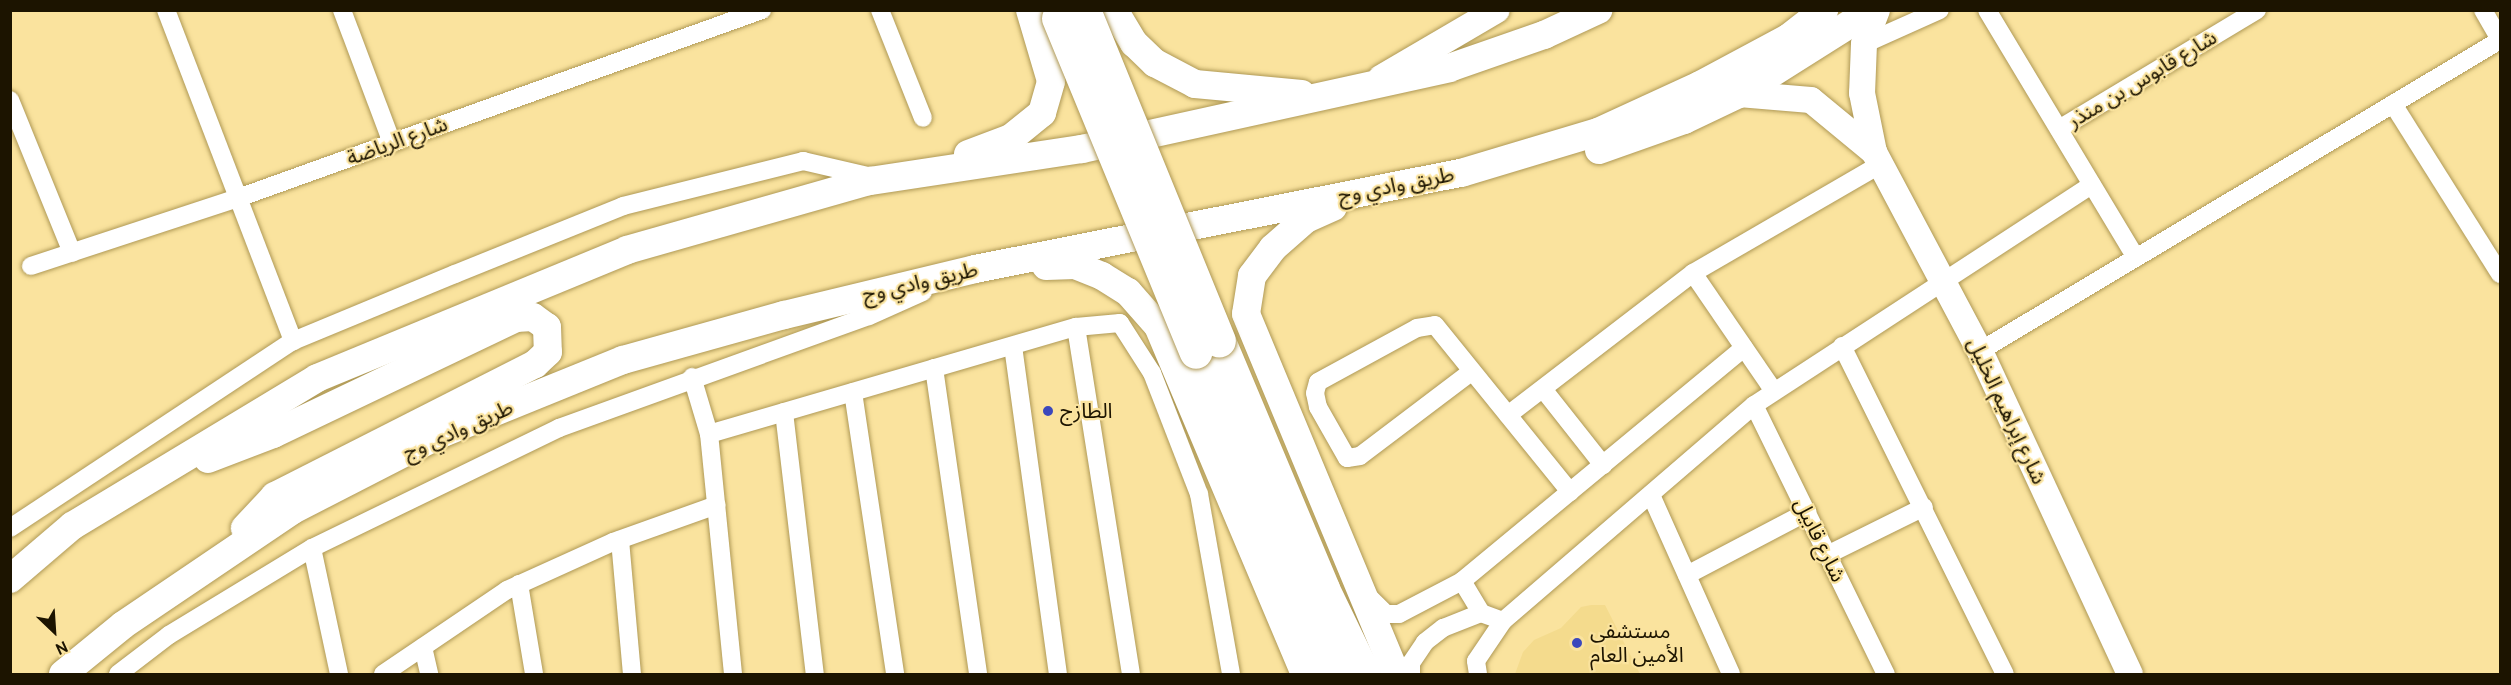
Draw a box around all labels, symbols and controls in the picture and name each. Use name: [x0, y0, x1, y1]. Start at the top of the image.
street label: شارع قابوس بن منذر: [2063, 25, 2221, 133]
street label: شارع الرياضة: [343, 111, 451, 171]
street label: طريق وادي وج: [1336, 161, 1456, 209]
street label: طريق وادي وج: [860, 256, 980, 308]
street label: شارع إبراهيم الخليل: [1962, 334, 2052, 488]
street label: طريق وادي وج: [399, 395, 517, 465]
place label: الطازج: [1060, 398, 1113, 424]
marker: الطازج: [1041, 404, 1055, 418]
street label: شارع قابيل: [1789, 494, 1851, 586]
north arrow: [24, 601, 84, 661]
place label: مستشفى الأمين العام: [1590, 618, 1684, 668]
marker: مستشفى الأمين العام: [1568, 634, 1586, 652]
text: N: [53, 637, 71, 659]

